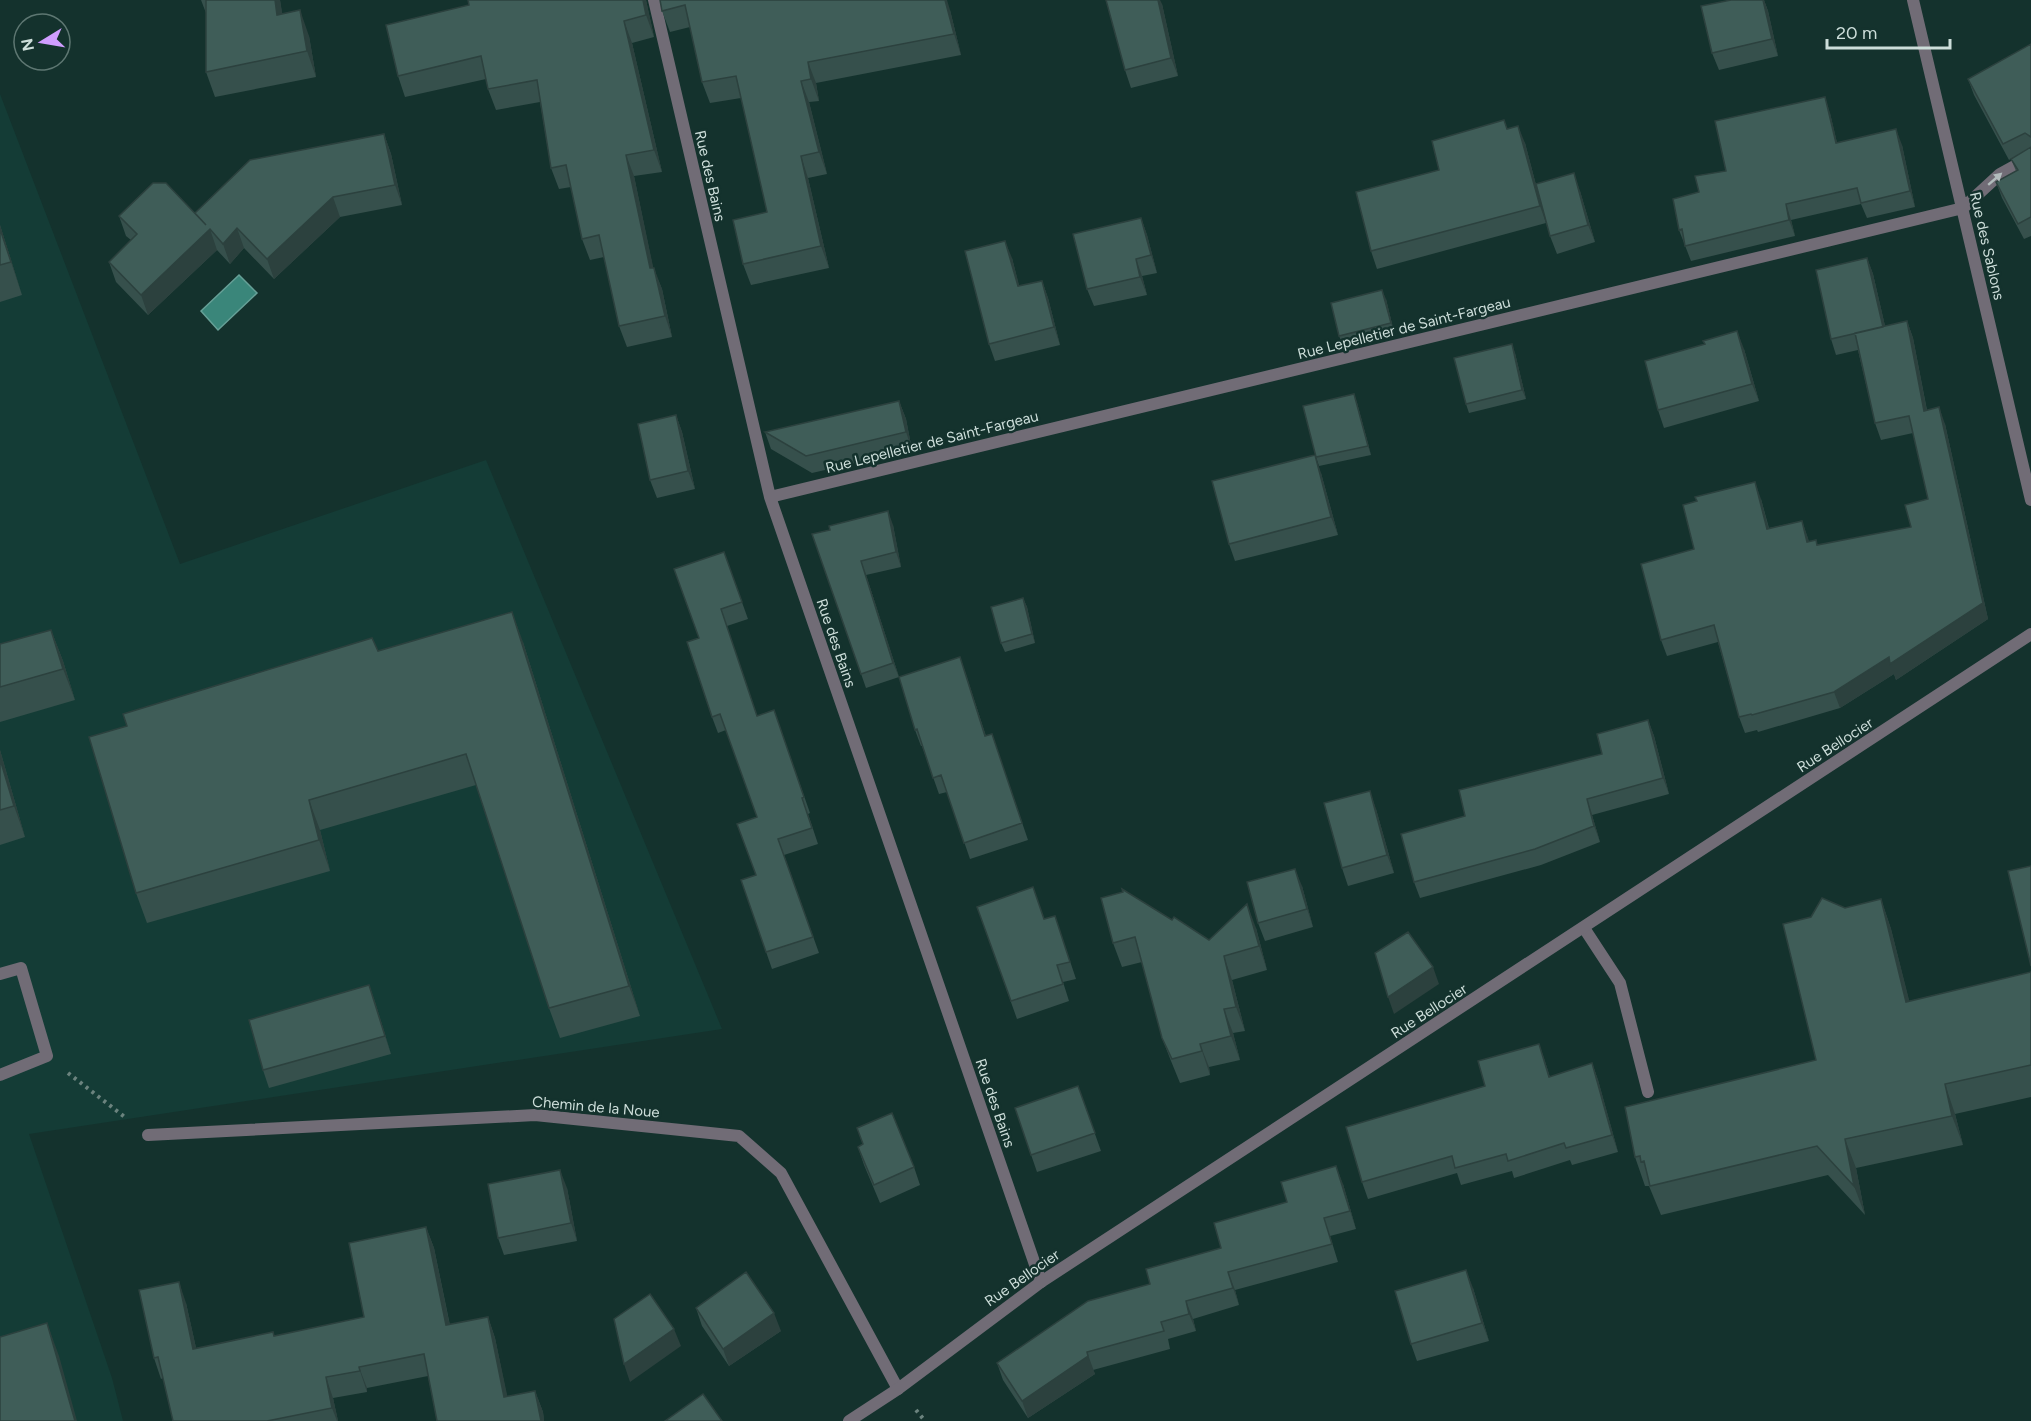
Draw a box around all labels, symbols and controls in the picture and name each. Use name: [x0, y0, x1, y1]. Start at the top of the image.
north arrow: [12, 12, 72, 72]
scale bar: [1827, 12, 1950, 50]
text: 20 m: [1836, 22, 1877, 44]
text: N: [17, 37, 38, 53]
street label: Rue des Bains: [691, 129, 729, 223]
one-way arrow: [1987, 173, 2002, 186]
street label: Rue des Sablons: [1966, 190, 2008, 302]
street label: Rue Lepelletier de Saint-Fargeau: [1296, 293, 1512, 363]
street label: Rue Lepelletier de Saint-Fargeau: [824, 407, 1040, 477]
street label: Rue des Bains: [812, 596, 860, 690]
street label: Rue Bellocier: [1794, 714, 1876, 776]
street label: Rue Bellocier: [1388, 980, 1470, 1042]
street label: Rue des Bains: [971, 1056, 1019, 1150]
street label: Chemin de la Noue: [532, 1092, 660, 1122]
street label: Rue Bellocier: [981, 1246, 1063, 1310]

